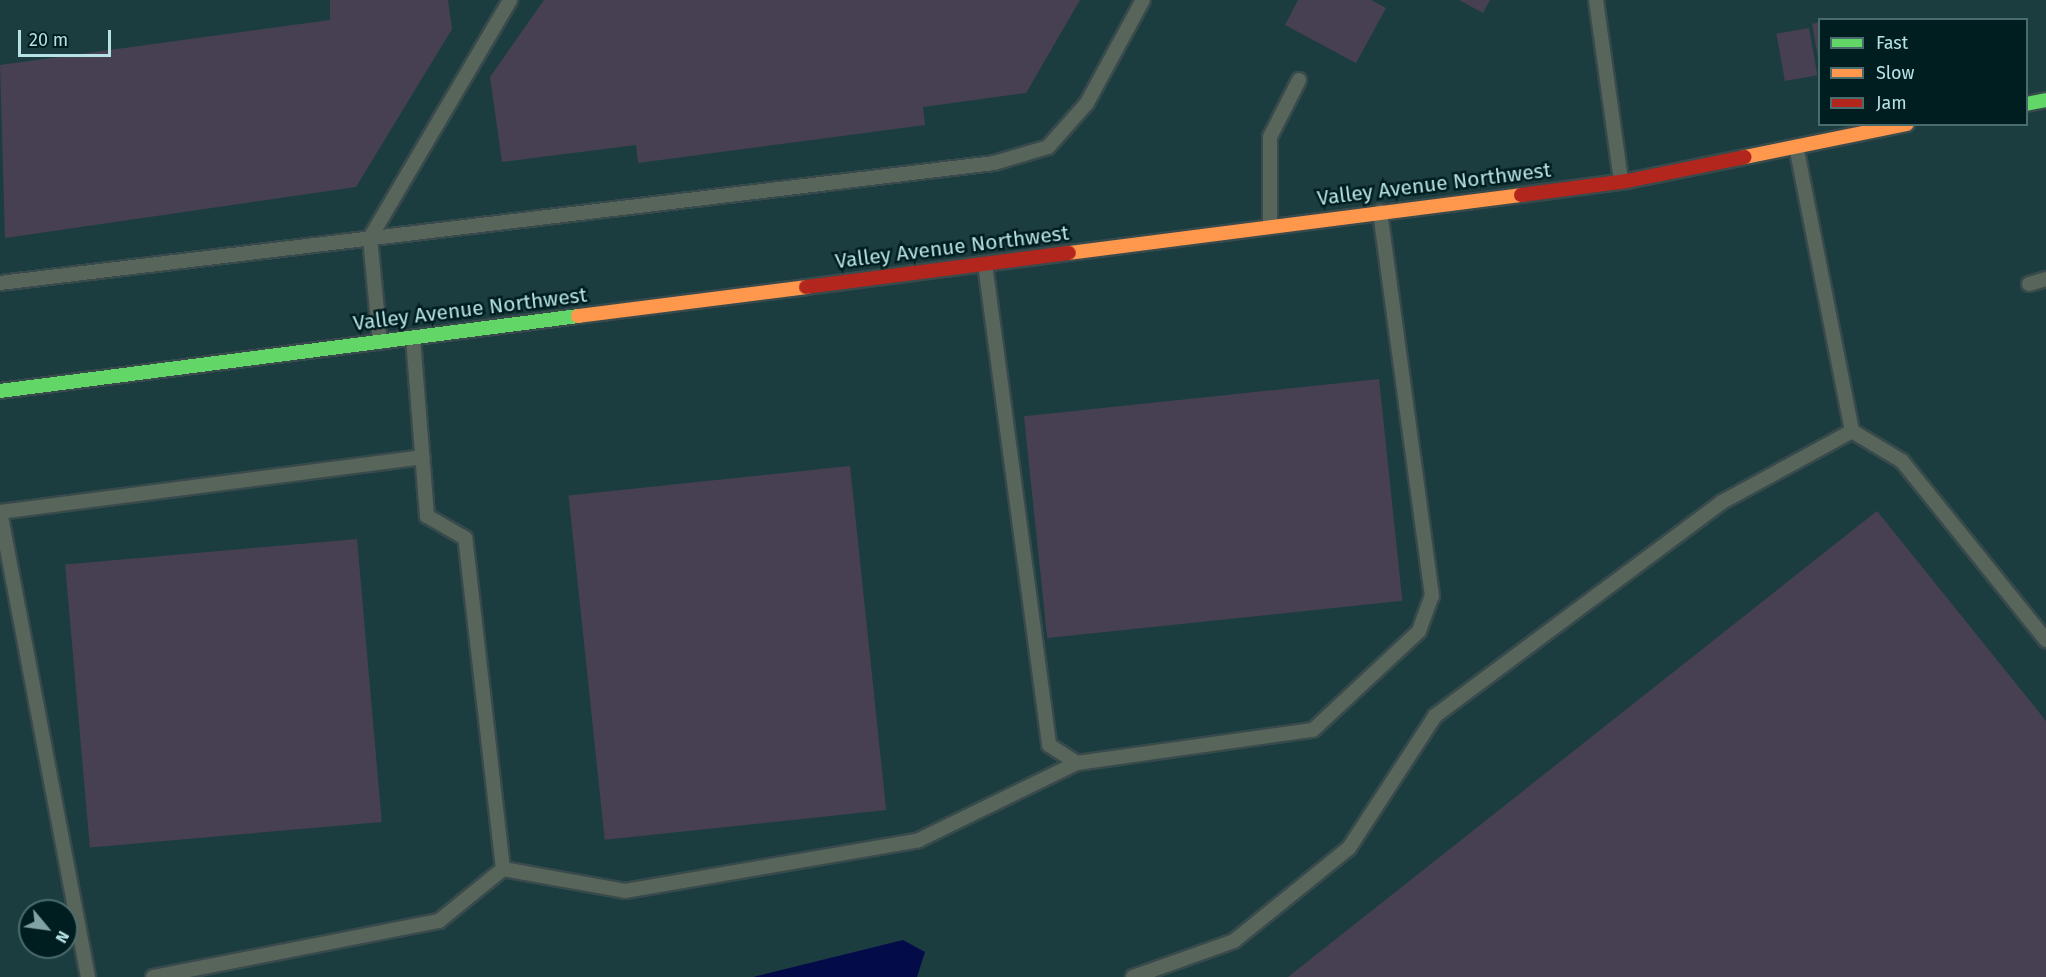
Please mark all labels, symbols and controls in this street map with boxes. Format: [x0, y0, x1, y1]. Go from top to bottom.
scale bar [21, 18, 114, 56]
legend [1818, 18, 2028, 126]
text: 20 m [29, 29, 68, 51]
text: Fast [1876, 32, 1908, 54]
text: Slow [1876, 62, 1914, 84]
text: Jam [1876, 92, 1907, 114]
street label: Valley Avenue Northwest [1316, 157, 1552, 211]
street label: Valley Avenue Northwest [834, 220, 1070, 274]
street label: Valley Avenue Northwest [352, 282, 588, 336]
north arrow [18, 899, 78, 959]
text: N [52, 928, 73, 946]

